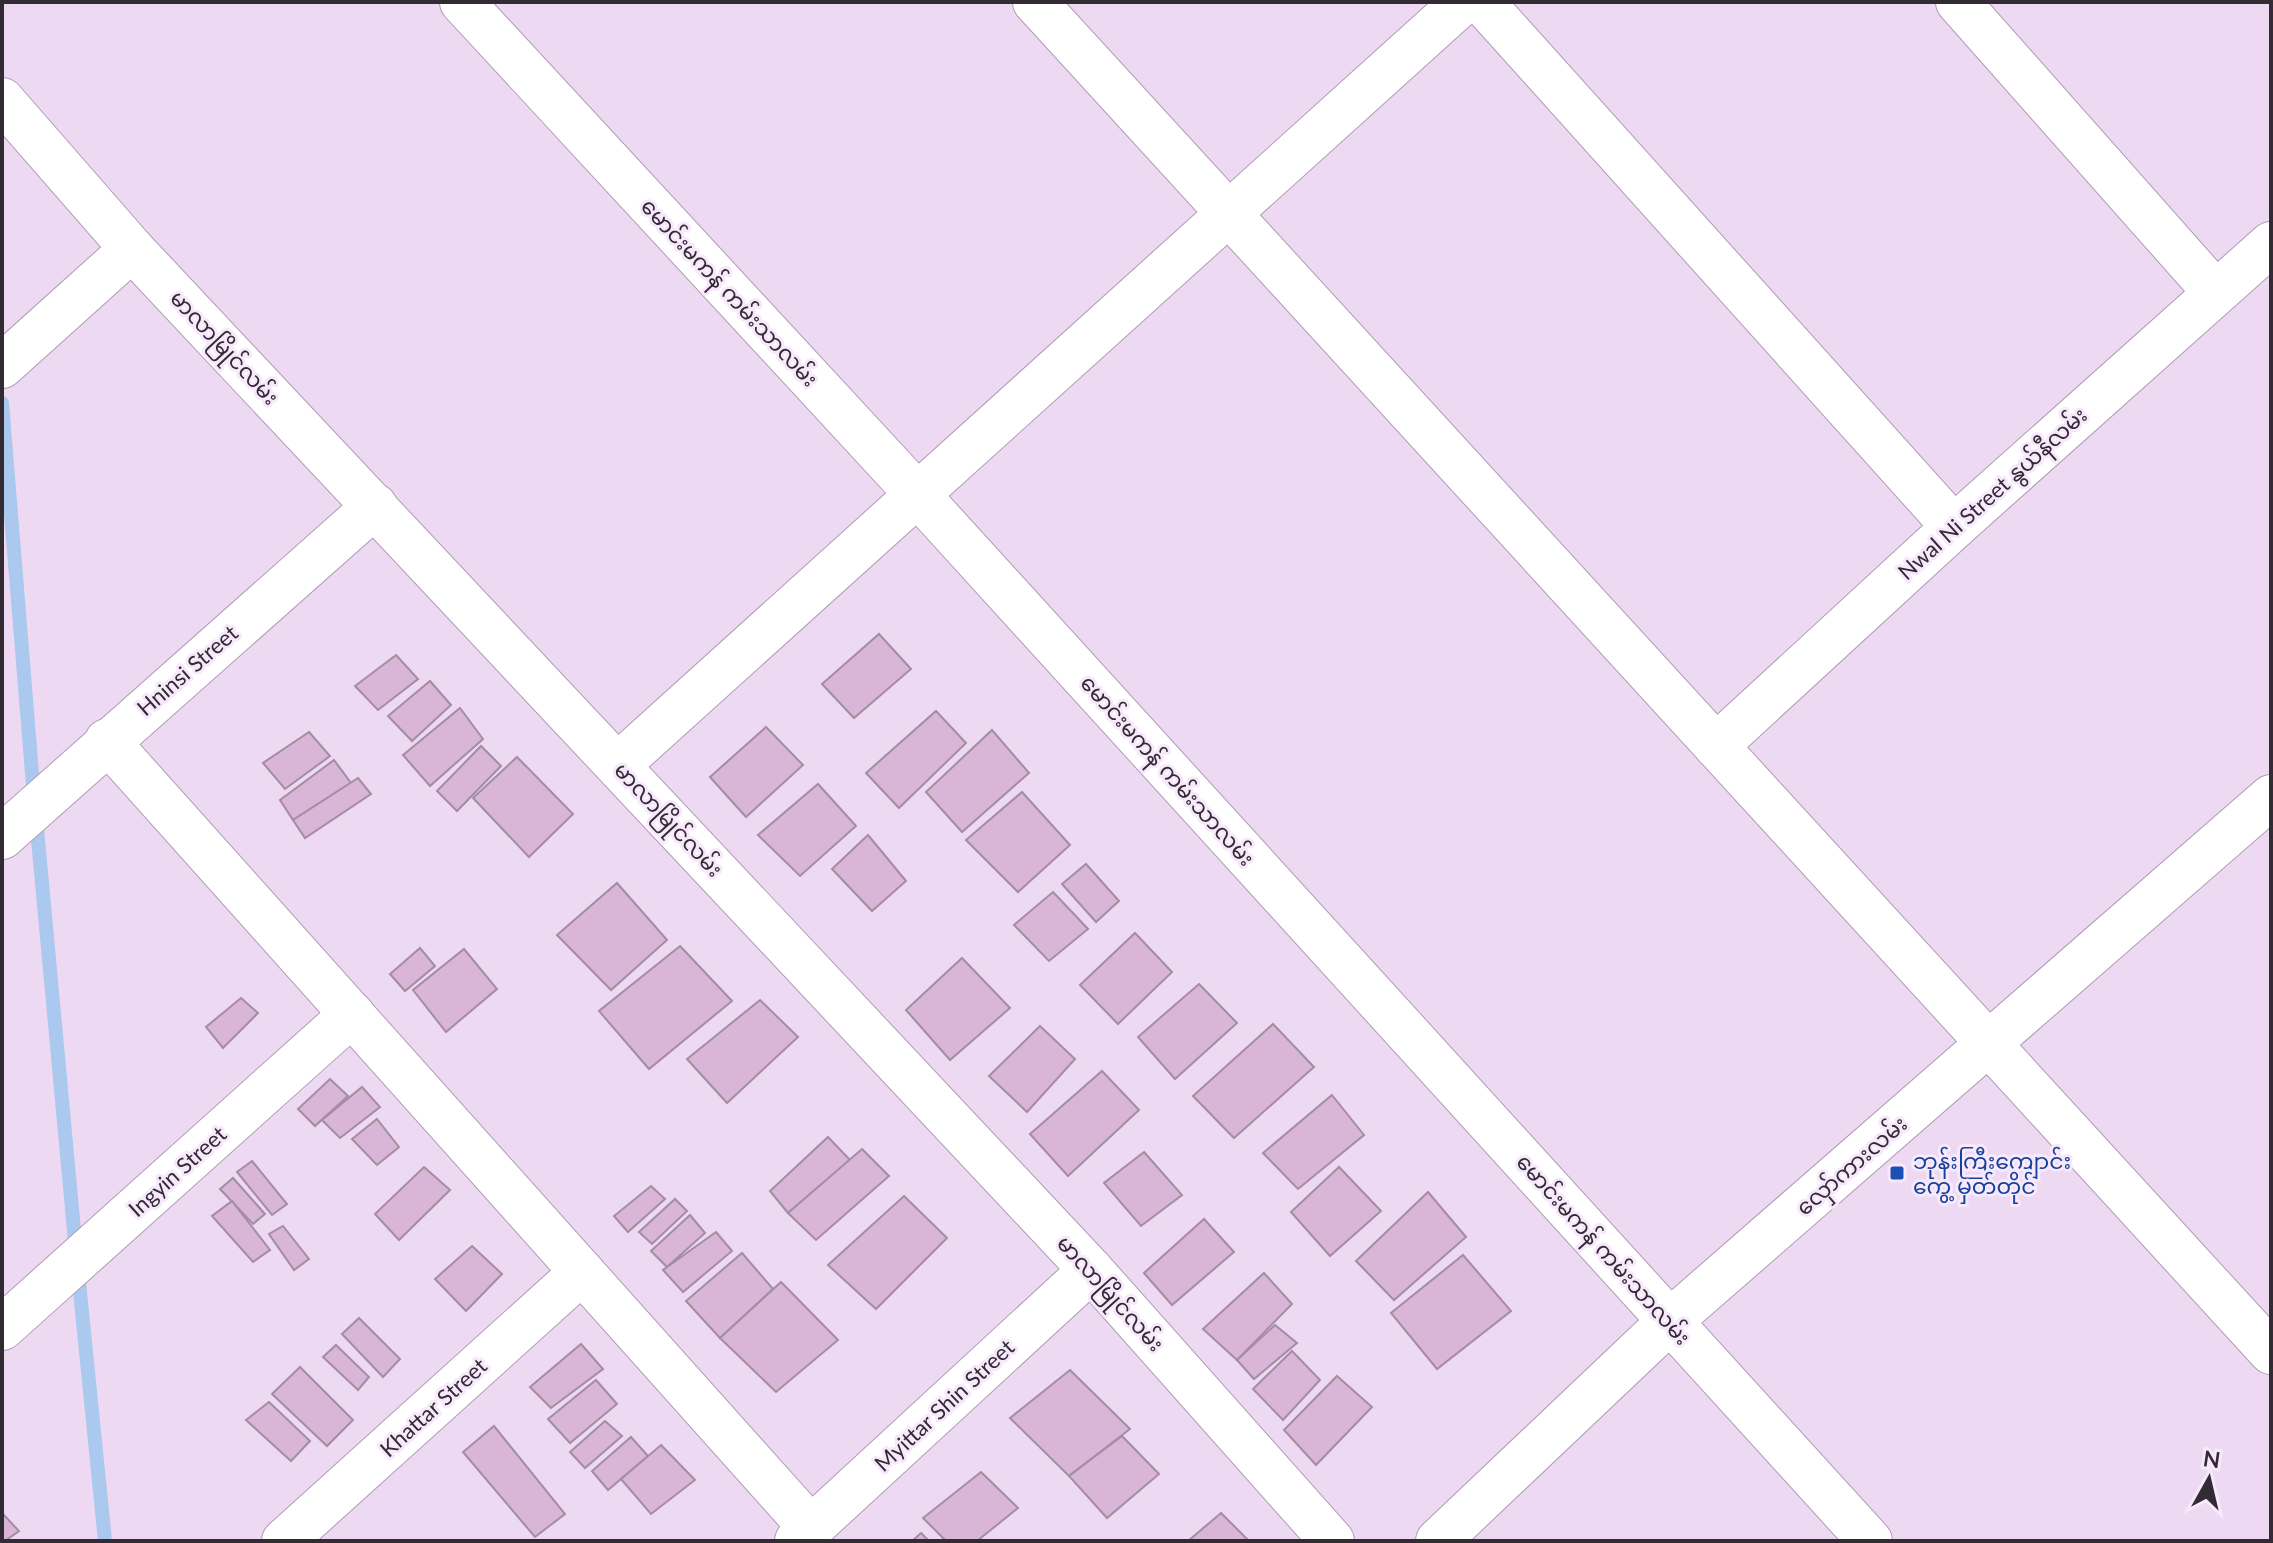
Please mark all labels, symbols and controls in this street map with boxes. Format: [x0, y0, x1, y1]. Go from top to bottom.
street label: မောင်းမကန် ကမ်းသာလမ်း [632, 192, 825, 395]
street label: မာလာမြိုင်လမ်း [161, 283, 286, 413]
street label: Nwal Ni Street နွယ်နီလမ်း [1891, 400, 2095, 589]
street label: Hninsi Street [131, 619, 243, 721]
street label: မောင်းမကန် ကမ်းသာလမ်း [1071, 668, 1262, 874]
street label: မာလာမြိုင်လမ်း [605, 755, 730, 885]
street label: လှော်ကားလမ်း [1789, 1109, 1915, 1224]
street label: Ingyin Street [123, 1120, 232, 1222]
place label: ဘုန်းကြီးကျောင်း ကွေ့ မှတ်တိုင် [1913, 1146, 2071, 1204]
street label: မောင်းမကန် ကမ်းသာလမ်း [1507, 1147, 1698, 1353]
marker: ဘုန်းကြီးကျောင်း ကွေ့ မှတ်တိုင် [1888, 1164, 1906, 1182]
street label: မာလာမြိုင်လမ်း [1048, 1229, 1171, 1360]
street label: Myittar Shin Street [869, 1333, 1019, 1477]
street label: Khattar Street [374, 1352, 492, 1462]
north arrow [2169, 1439, 2249, 1519]
text: N [2202, 1444, 2222, 1473]

